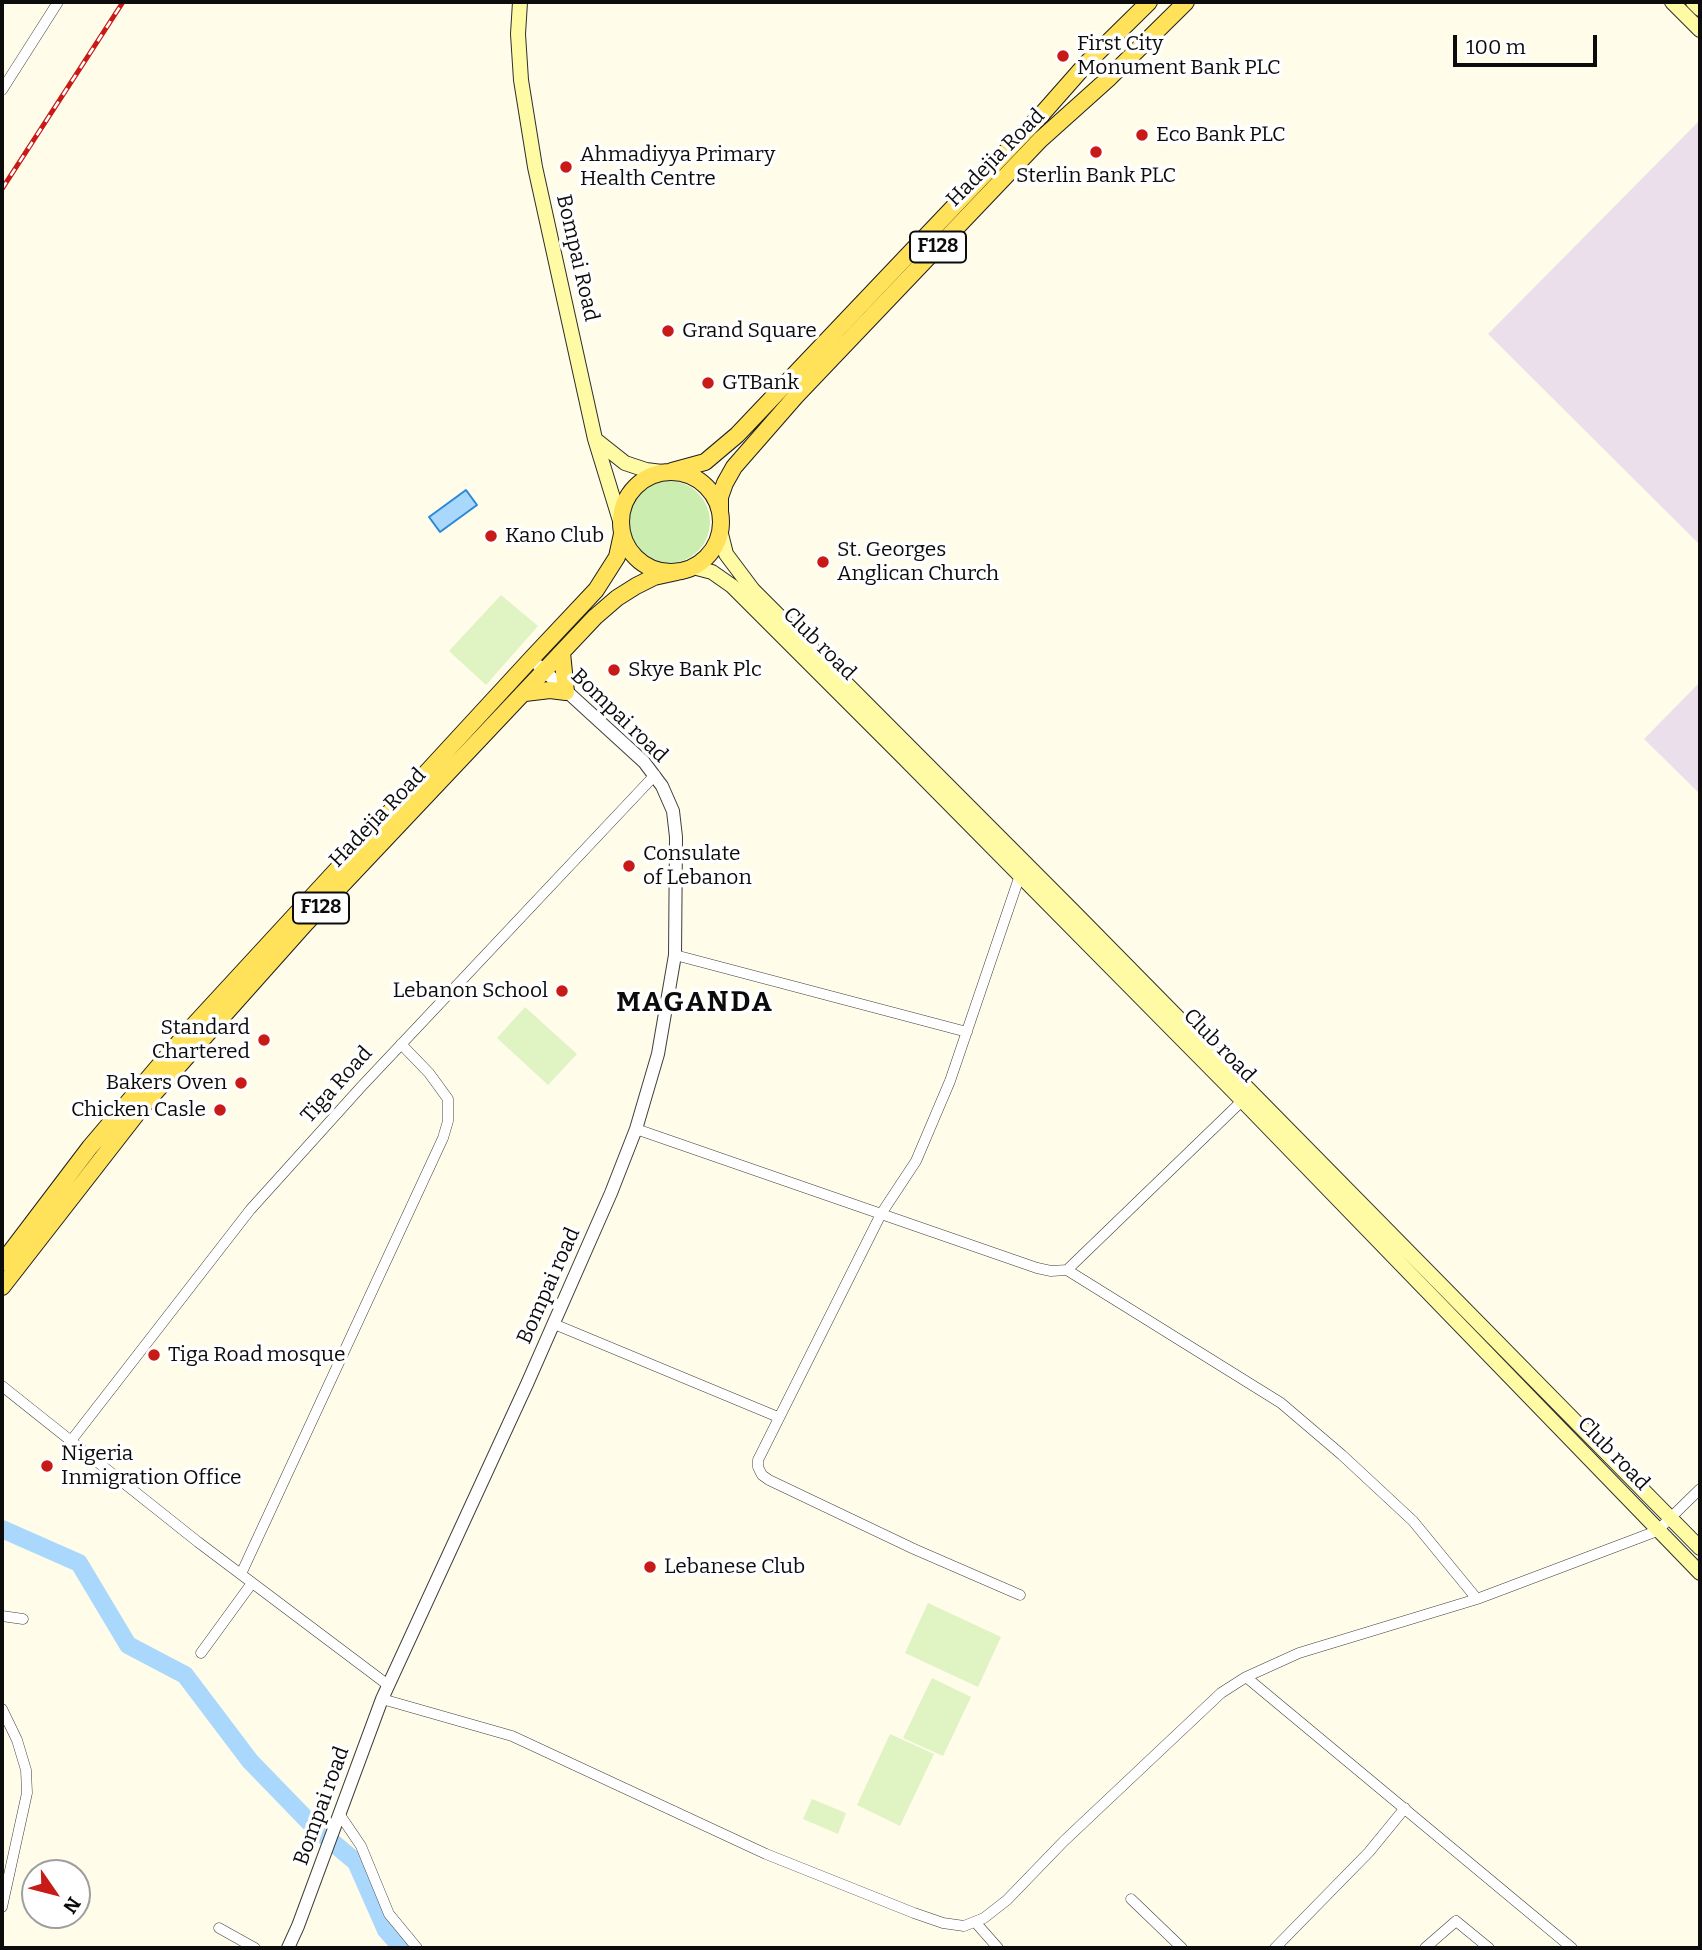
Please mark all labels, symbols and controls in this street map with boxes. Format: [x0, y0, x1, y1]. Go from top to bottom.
scale bar [1457, 21, 1600, 65]
place label: First City Monument Bank PLC [1077, 31, 1281, 81]
text: 100 m [1466, 34, 1526, 60]
marker: First City Monument Bank PLC [1055, 48, 1071, 64]
street label: Hadejia Road [942, 104, 1050, 212]
place label: Eco Bank PLC [1156, 122, 1286, 148]
marker: Eco Bank PLC [1134, 127, 1150, 143]
place label: Ahmadiyya Primary Health Centre [580, 142, 775, 192]
marker: Sterlin Bank PLC [1088, 144, 1104, 160]
marker: Ahmadiyya Primary Health Centre [558, 159, 574, 175]
place label: Sterlin Bank PLC [1016, 163, 1176, 189]
street label: Bompai Road [550, 192, 604, 324]
road number: F128 [910, 232, 966, 262]
place label: Grand Square [682, 318, 817, 344]
marker: Grand Square [660, 323, 676, 339]
place label: GTBank [722, 370, 799, 396]
marker: GTBank [700, 375, 716, 391]
place label: Kano Club [505, 523, 604, 549]
marker: Kano Club [483, 528, 499, 544]
place label: St. Georges Anglican Church [837, 537, 999, 587]
marker: St. Georges Anglican Church [815, 554, 831, 570]
street label: Club road [777, 602, 861, 686]
place label: Skye Bank Plc [628, 657, 762, 683]
marker: Skye Bank Plc [606, 662, 622, 678]
street label: Bompai road [565, 664, 673, 768]
street label: Hadejia Road [324, 763, 432, 873]
place label: Consulate of Lebanon [643, 841, 752, 891]
marker: Consulate of Lebanon [621, 858, 637, 874]
road number: F128 [293, 893, 349, 924]
place label: Lebanon School [393, 978, 548, 1004]
marker: Lebanon School [554, 983, 570, 999]
district label: MAGANDA [617, 986, 773, 1020]
street label: Club road [1178, 1004, 1260, 1088]
place label: Standard Chartered [152, 1015, 250, 1065]
marker: Standard Chartered [256, 1032, 272, 1048]
street label: Tiga Road [296, 1041, 378, 1129]
place label: Bakers Oven [106, 1070, 227, 1096]
marker: Bakers Oven [233, 1075, 249, 1091]
place label: Chicken Casle [71, 1097, 206, 1123]
marker: Chicken Casle [212, 1102, 228, 1118]
street label: Bompai road [512, 1224, 586, 1348]
place label: Tiga Road mosque [168, 1342, 346, 1368]
marker: Tiga Road mosque [146, 1347, 162, 1363]
street label: Club road [1572, 1412, 1654, 1496]
place label: Nigeria Inmigration Office [61, 1441, 242, 1491]
marker: Nigeria Inmigration Office [39, 1458, 55, 1474]
place label: Lebanese Club [664, 1554, 805, 1580]
marker: Lebanese Club [642, 1559, 658, 1575]
street label: Bompai road [289, 1743, 355, 1869]
north arrow [21, 1859, 91, 1929]
text: N [58, 1893, 86, 1918]

